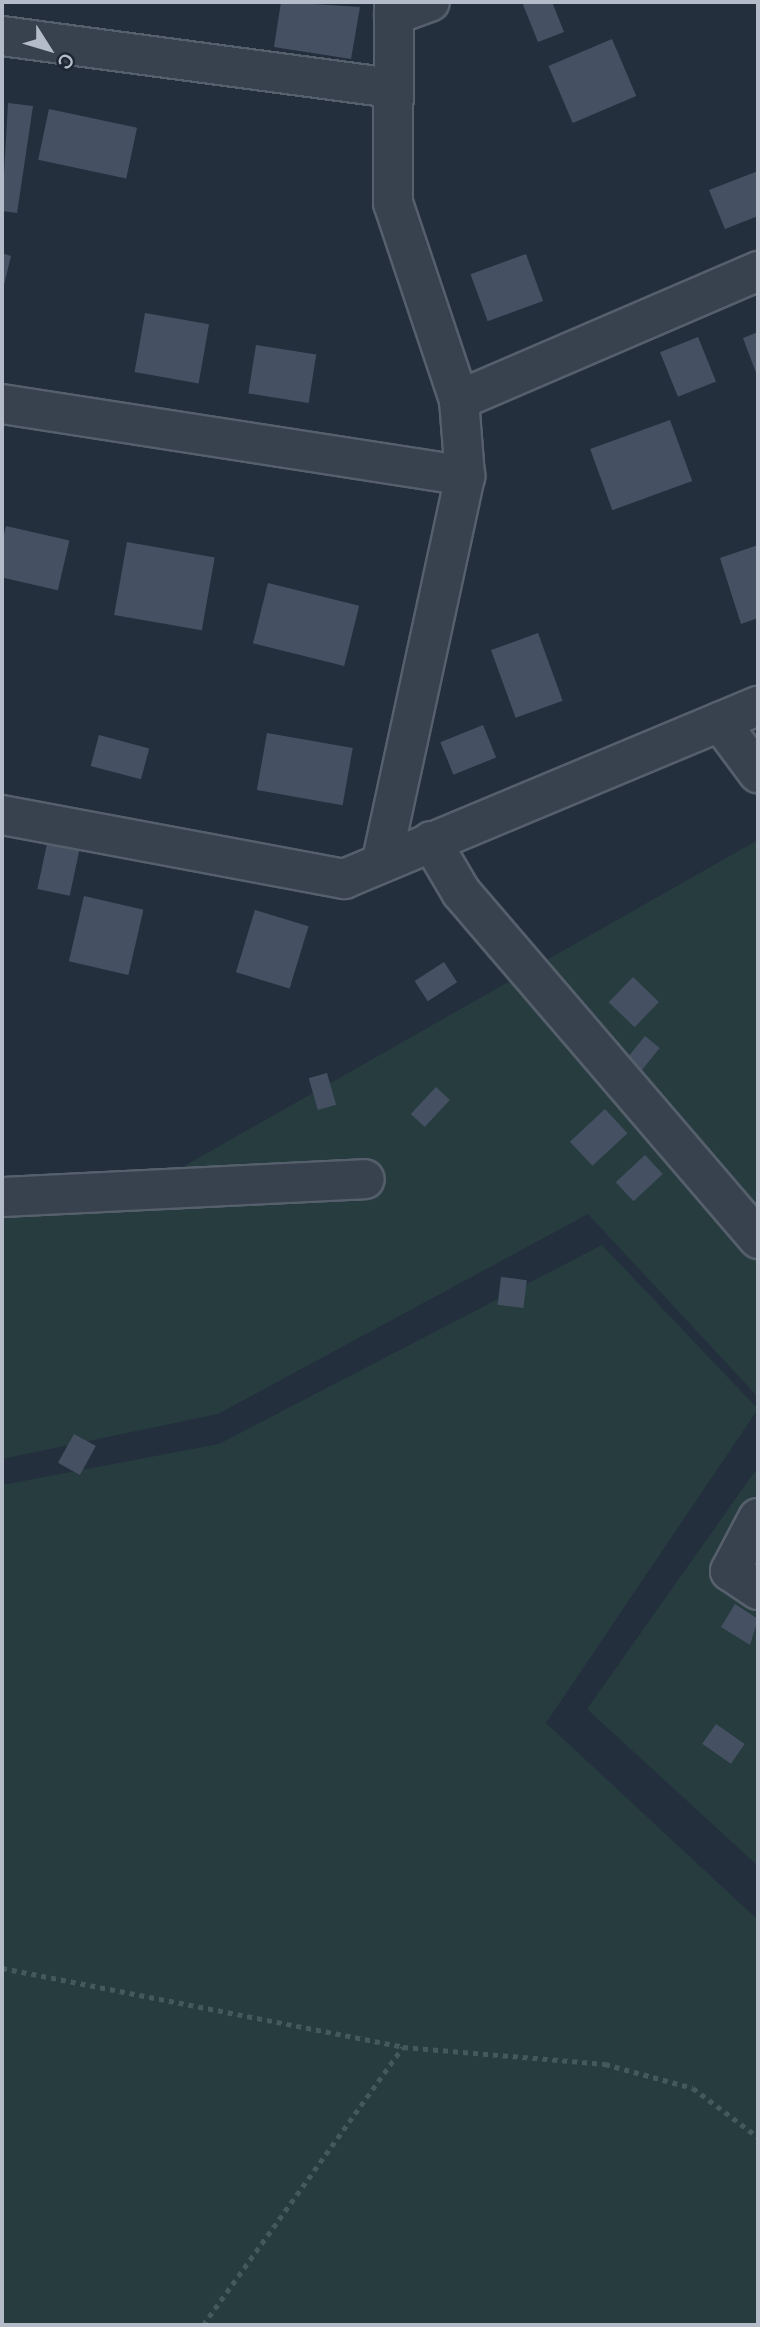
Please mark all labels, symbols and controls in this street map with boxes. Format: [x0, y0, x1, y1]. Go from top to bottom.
north arrow [14, 14, 84, 84]
text: С [51, 48, 80, 75]

